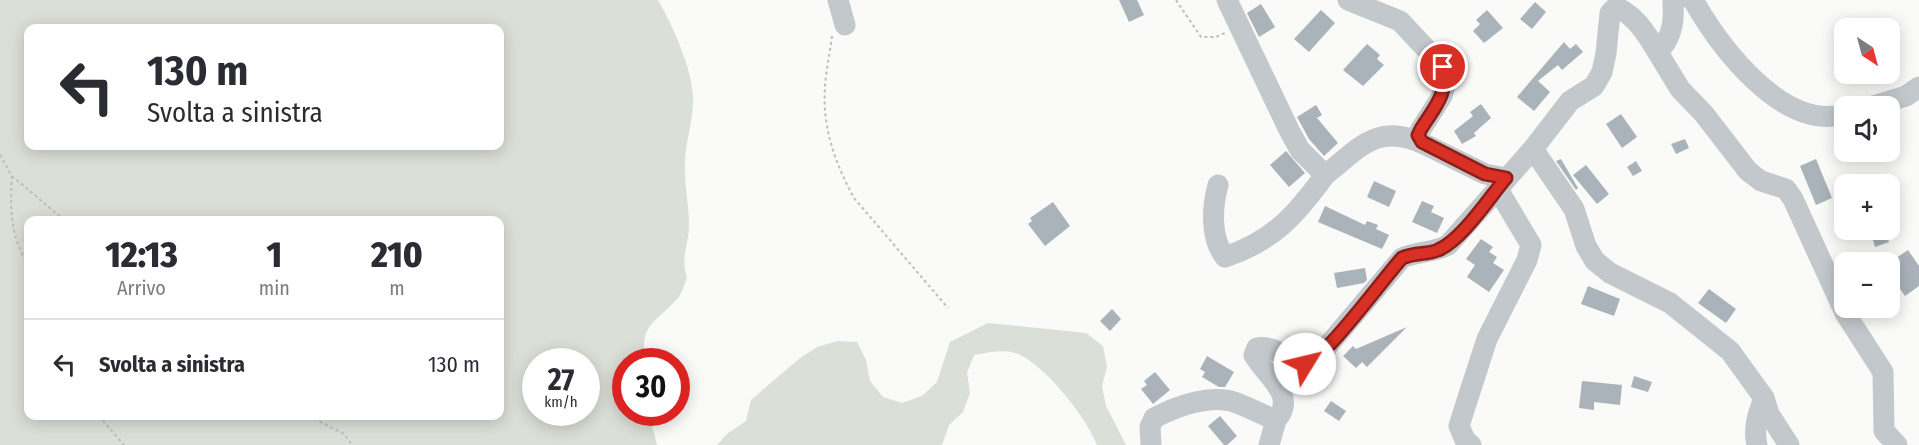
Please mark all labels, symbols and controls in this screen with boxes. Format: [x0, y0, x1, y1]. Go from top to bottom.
north arrow [1834, 18, 1900, 84]
map controls [1834, 18, 1900, 318]
pin [1417, 41, 1468, 92]
text: 130 m [147, 46, 248, 96]
icon: left [48, 48, 126, 126]
icon: arrive [1426, 50, 1459, 83]
button: sound [1834, 96, 1900, 162]
text: Svolta a sinistra [147, 97, 323, 129]
button: + [1834, 174, 1900, 240]
text: 12:13 [105, 233, 178, 277]
text: 1 [267, 233, 282, 277]
text: 210 [371, 233, 423, 277]
button: − [1834, 252, 1900, 318]
text: Arrivo [117, 276, 166, 300]
text: min [259, 276, 290, 300]
text: m [389, 276, 405, 300]
position arrow [1273, 332, 1337, 396]
icon: left [48, 348, 81, 381]
speed limit sign: 30 [612, 348, 690, 426]
text: Svolta a sinistra [99, 351, 245, 378]
text: 130 m [428, 351, 480, 378]
text: 27 [548, 362, 574, 398]
text: km/h [544, 393, 578, 411]

